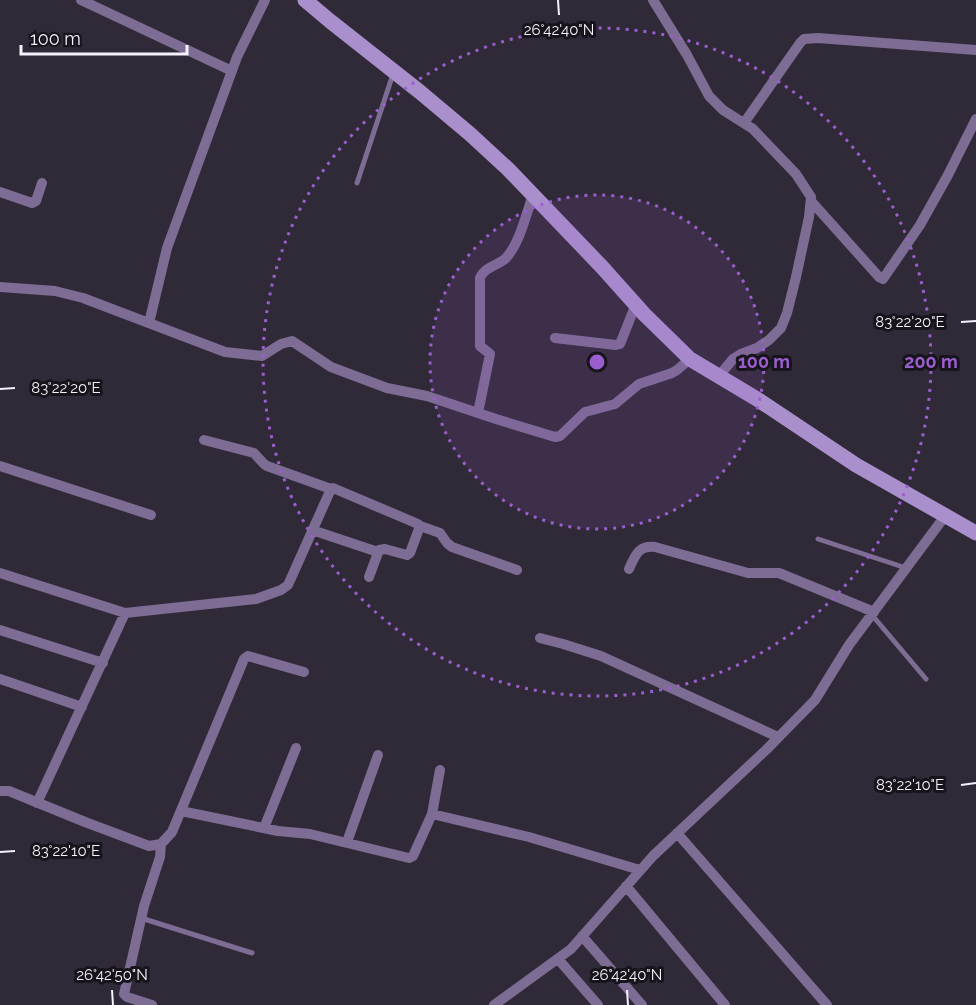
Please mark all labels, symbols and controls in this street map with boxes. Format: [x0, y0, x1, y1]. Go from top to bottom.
scale bar [21, 18, 188, 56]
text: 26°42'40"N [524, 21, 594, 39]
text: 100 m [30, 28, 81, 49]
text: 83°22'20"E [875, 313, 945, 331]
text: 100 m [738, 351, 790, 372]
text: 200 m [904, 351, 958, 372]
centre of rings [587, 352, 607, 372]
text: 83°22'20"E [31, 379, 101, 397]
text: 83°22'10"E [876, 776, 944, 794]
text: 83°22'10"E [32, 842, 100, 860]
text: 26°42'50"N [76, 966, 148, 984]
text: 26°42'40"N [592, 966, 662, 984]

